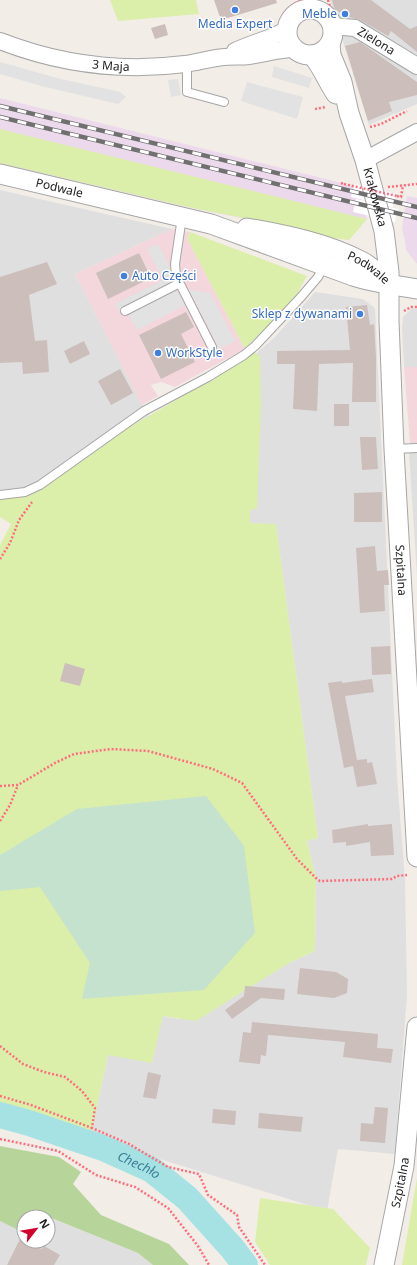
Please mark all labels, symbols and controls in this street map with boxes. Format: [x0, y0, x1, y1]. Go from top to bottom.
marker: Media Expert [230, 5, 240, 15]
place label: Meble [302, 5, 337, 22]
marker: Meble [340, 9, 350, 19]
place label: Media Expert [198, 15, 273, 32]
street label: Zielona [354, 23, 399, 59]
street label: 3 Maja [91, 55, 130, 75]
street label: Krakowska [359, 165, 391, 228]
street label: Podwale [34, 174, 85, 201]
street label: Podwale [345, 247, 394, 288]
place label: Auto Części [132, 267, 196, 284]
marker: Auto Części [119, 271, 129, 281]
place label: Sklep z dywanami [252, 305, 352, 322]
marker: Sklep z dywanami [355, 309, 365, 319]
place label: WorkStyle [166, 344, 223, 361]
marker: WorkStyle [153, 348, 163, 358]
street label: Szpitalna [391, 544, 411, 596]
water label: Chechło [115, 1147, 165, 1183]
street label: Szpitalna [387, 1157, 413, 1209]
north arrow [16, 1209, 56, 1249]
text: N [36, 1216, 54, 1231]

